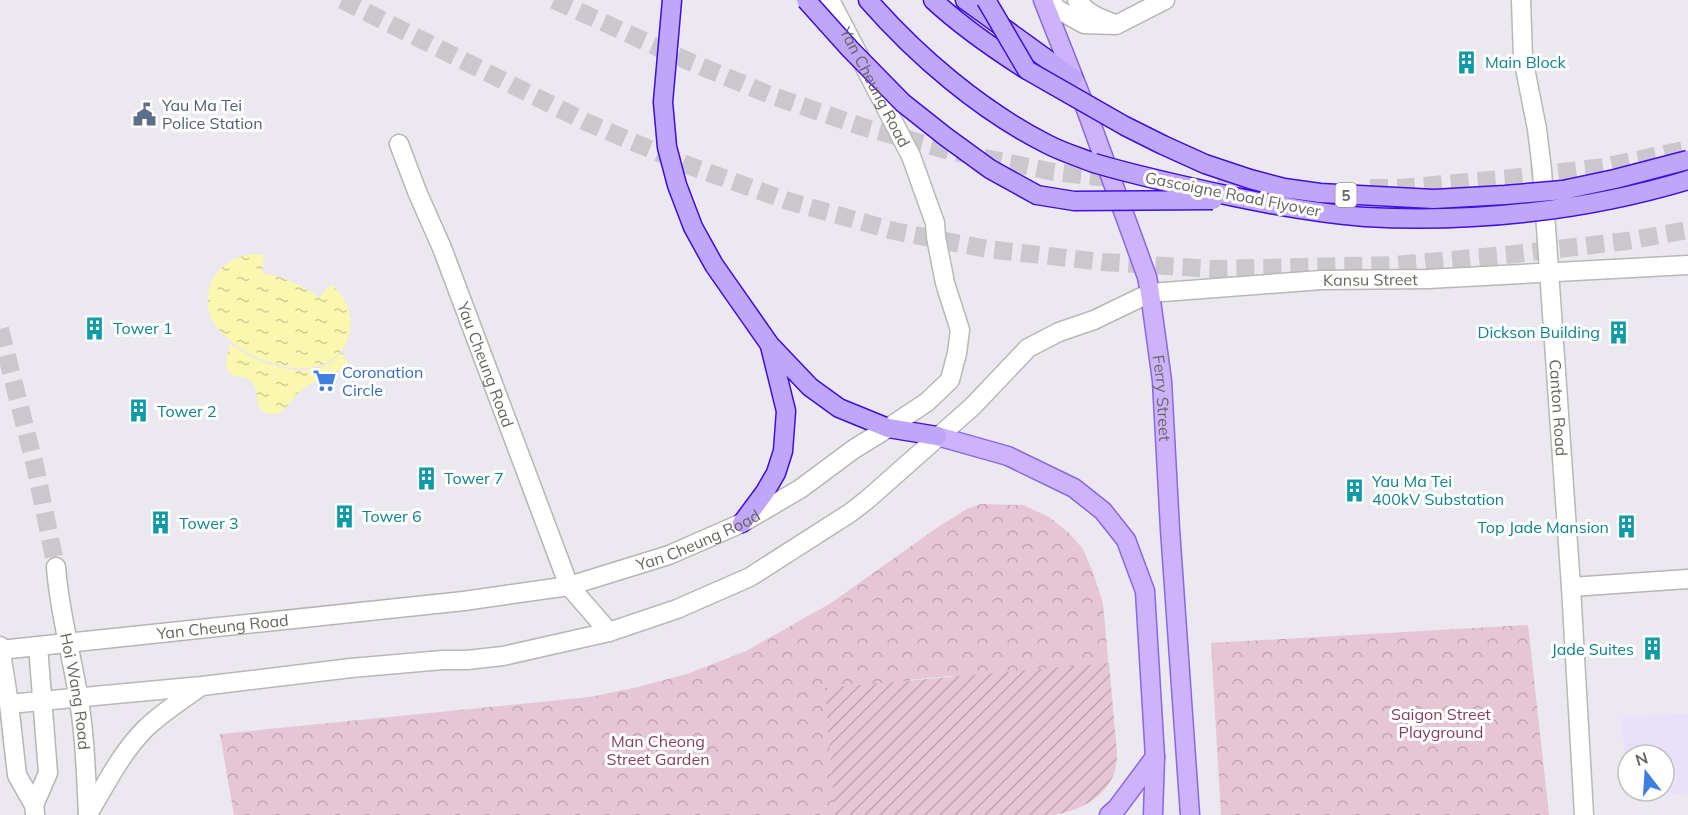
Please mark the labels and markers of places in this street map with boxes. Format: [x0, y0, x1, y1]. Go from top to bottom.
building icon: Main Block [1454, 49, 1480, 75]
place label: Main Block [1485, 52, 1566, 72]
place label: Yau Ma Tei Police Station [161, 95, 263, 133]
public building icon: Yau Ma Tei Police Station [131, 101, 157, 127]
building icon: Tower 1 [82, 315, 108, 341]
place label: Tower 1 [113, 318, 173, 338]
building icon: Dickson Building [1605, 319, 1631, 345]
place label: Dickson Building [1477, 322, 1600, 342]
place label: Coronation Circle [342, 362, 423, 400]
supermarket icon: Coronation Circle [311, 368, 337, 394]
building icon: Tower 2 [126, 398, 152, 424]
place label: Tower 2 [157, 401, 217, 421]
building icon: Tower 7 [413, 465, 439, 491]
place label: Tower 7 [444, 468, 504, 488]
place label: Yau Ma Tei 400kV Substation [1371, 471, 1504, 509]
building icon: Yau Ma Tei 400kV Substation [1341, 477, 1367, 503]
building icon: Tower 6 [331, 503, 357, 529]
place label: Tower 6 [362, 506, 422, 526]
building icon: Tower 3 [148, 510, 174, 536]
place label: Tower 3 [179, 513, 239, 533]
building icon: Top Jade Mansion [1614, 514, 1640, 540]
place label: Top Jade Mansion [1477, 517, 1609, 537]
building icon: Jade Suites [1639, 636, 1665, 662]
place label: Jade Suites [1551, 639, 1634, 659]

